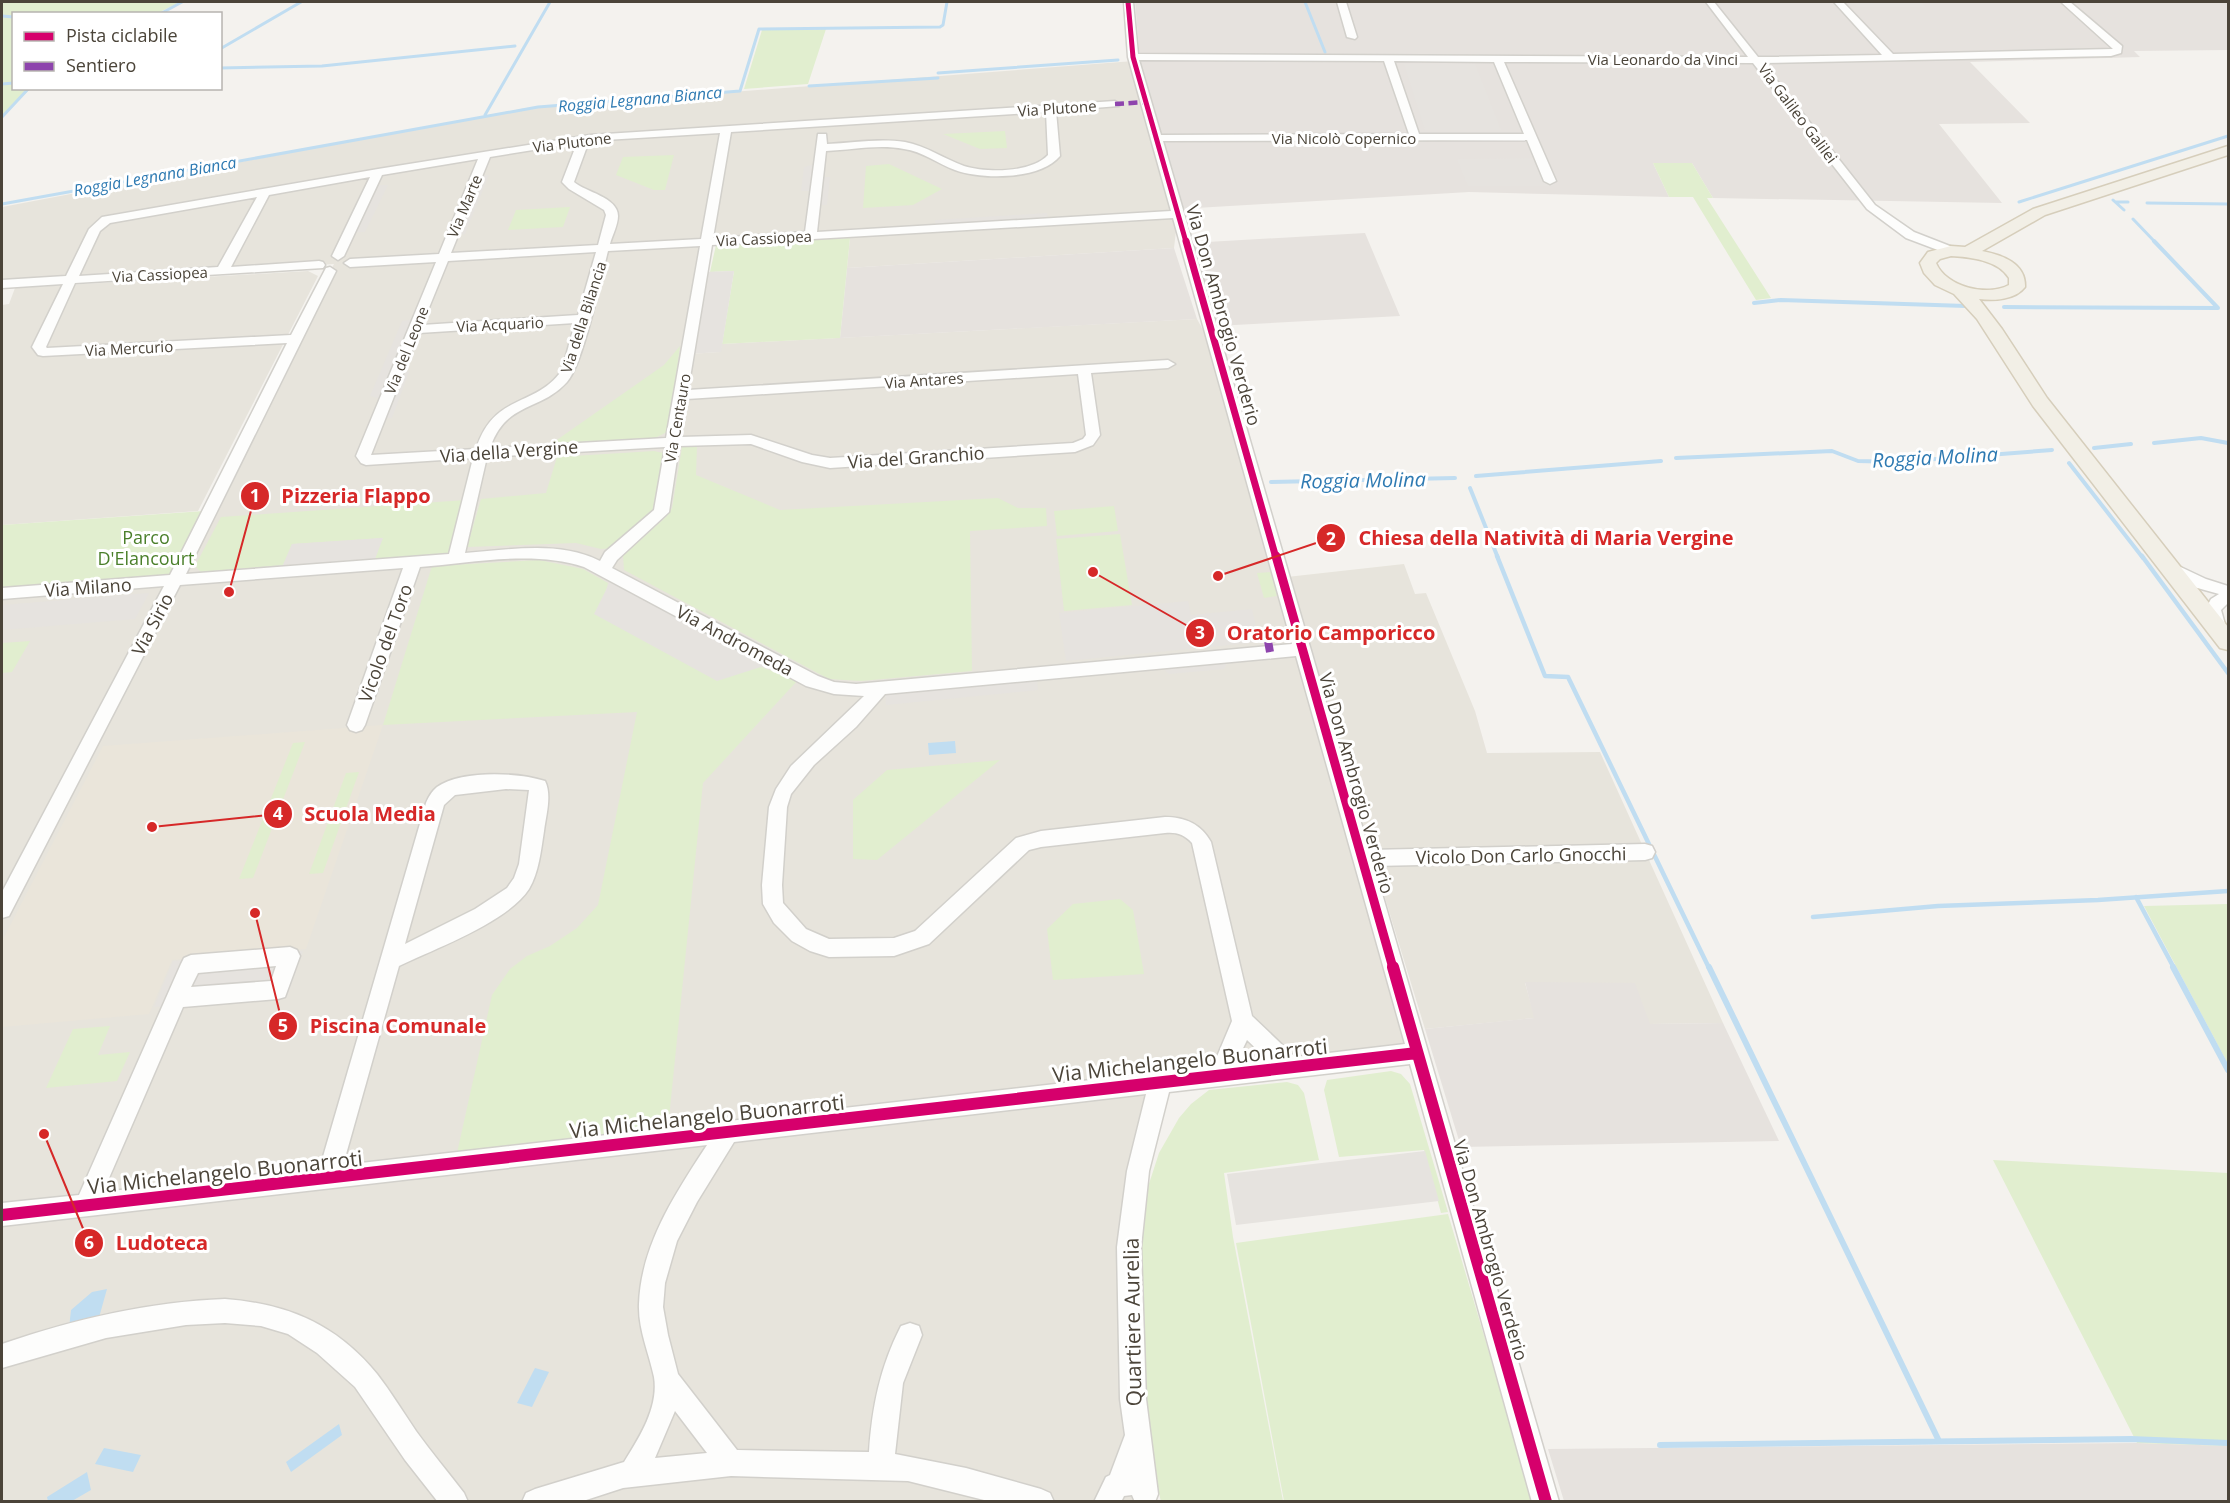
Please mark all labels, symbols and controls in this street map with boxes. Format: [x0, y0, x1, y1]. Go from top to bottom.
legend [12, 12, 222, 90]
text: Pista ciclabile [66, 23, 178, 47]
street label: Via Leonardo da Vinci [1588, 49, 1738, 69]
text: Sentiero [66, 53, 136, 77]
street label: Via Galileo Galilei [1754, 59, 1842, 167]
water label: Roggia Legnana Bianca [557, 81, 723, 117]
street label: Via Plutone [1017, 95, 1097, 121]
street label: Via Plutone [532, 127, 612, 157]
street label: Via Nicolò Copernico [1272, 128, 1416, 148]
water label: Roggia Legnana Bianca [72, 151, 238, 201]
street label: Via Marte [442, 171, 486, 241]
street label: Via Don Ambrogio Verderio [1181, 202, 1267, 428]
street label: Via Cassiopea [716, 226, 812, 250]
street label: Via della Bilancia [555, 259, 611, 375]
street label: Via Cassiopea [112, 262, 208, 286]
street label: Via del Leone [379, 303, 433, 397]
street label: Via Acquario [456, 312, 544, 336]
street label: Via Mercurio [84, 336, 174, 360]
street label: Via Antares [884, 367, 964, 393]
street label: Via Centauro [659, 372, 695, 464]
street label: Via della Vergine [439, 434, 579, 468]
street label: Via del Granchio [847, 440, 985, 474]
water label: Roggia Molina [1871, 440, 1999, 474]
water label: Roggia Molina [1300, 465, 1426, 495]
callout: Pizzeria Flappo [240, 477, 443, 515]
text: Pizzeria Flappo [281, 482, 431, 509]
text: 1 [250, 483, 260, 507]
callout: Chiesa della Natività di Maria Vergine [1316, 519, 1745, 557]
text: Chiesa della Natività di Maria Vergine [1358, 524, 1734, 551]
park label: Parco D'Elancourt [98, 525, 194, 570]
text: 2 [1326, 526, 1336, 550]
street label: Via Milano [44, 572, 132, 602]
street label: Vicolo del Toro [353, 581, 417, 705]
street label: Via Sirio [126, 589, 178, 659]
street label: Via Andromeda [672, 599, 798, 681]
callout: Oratorio Camporicco [1185, 614, 1447, 652]
text: Oratorio Camporicco [1227, 619, 1435, 646]
text: 3 [1195, 620, 1205, 644]
street label: Via Don Ambrogio Verderio [1314, 670, 1400, 896]
callout: Scuola Media [263, 795, 448, 833]
text: Scuola Media [304, 800, 436, 827]
text: 4 [273, 801, 283, 825]
street label: Vicolo Don Carlo Gnocchi [1415, 841, 1627, 869]
callout: Piscina Comunale [268, 1007, 498, 1045]
text: Piscina Comunale [310, 1012, 486, 1039]
text: 5 [278, 1013, 288, 1037]
street label: Via Michelangelo Buonarroti [1051, 1032, 1329, 1088]
street label: Via Michelangelo Buonarroti [568, 1088, 846, 1144]
street label: Via Don Ambrogio Verderio [1448, 1137, 1534, 1363]
street label: Via Michelangelo Buonarroti [86, 1144, 364, 1200]
callout: Ludoteca [74, 1224, 220, 1262]
text: Ludoteca [116, 1229, 208, 1256]
text: 6 [84, 1230, 94, 1254]
street label: Quartiere Aurelia [1117, 1237, 1147, 1407]

